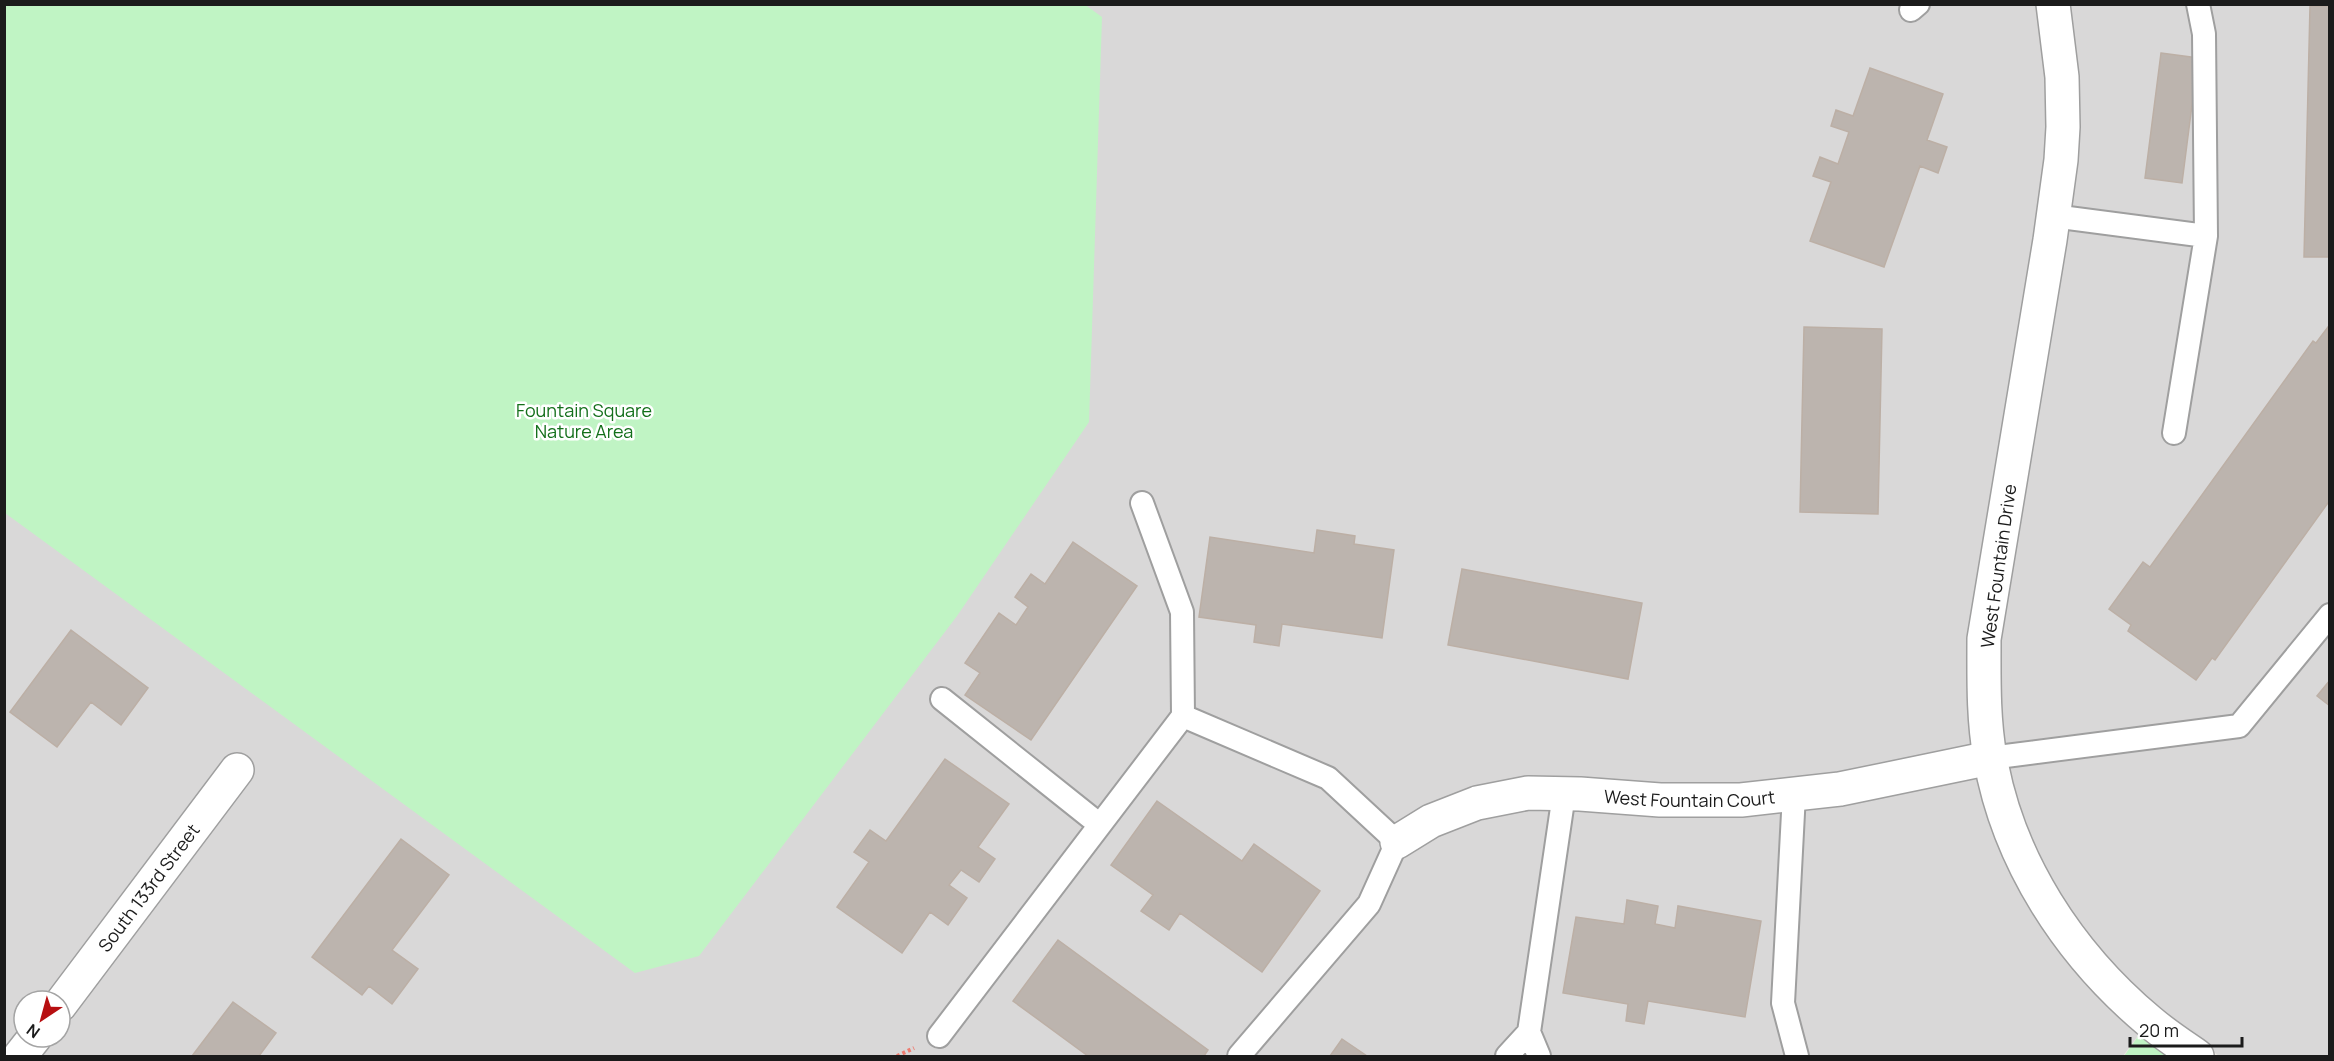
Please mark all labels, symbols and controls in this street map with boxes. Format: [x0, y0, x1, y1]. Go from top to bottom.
park label: Fountain Square Nature Area [516, 398, 652, 443]
street label: West Fountain Drive [1975, 483, 2021, 649]
street label: West Fountain Court [1603, 784, 1776, 812]
street label: South 133rd Street [92, 819, 204, 956]
north arrow [12, 989, 72, 1049]
scale bar [2130, 1010, 2242, 1048]
text: 20 m [2139, 1018, 2179, 1042]
text: N [22, 1019, 44, 1043]

